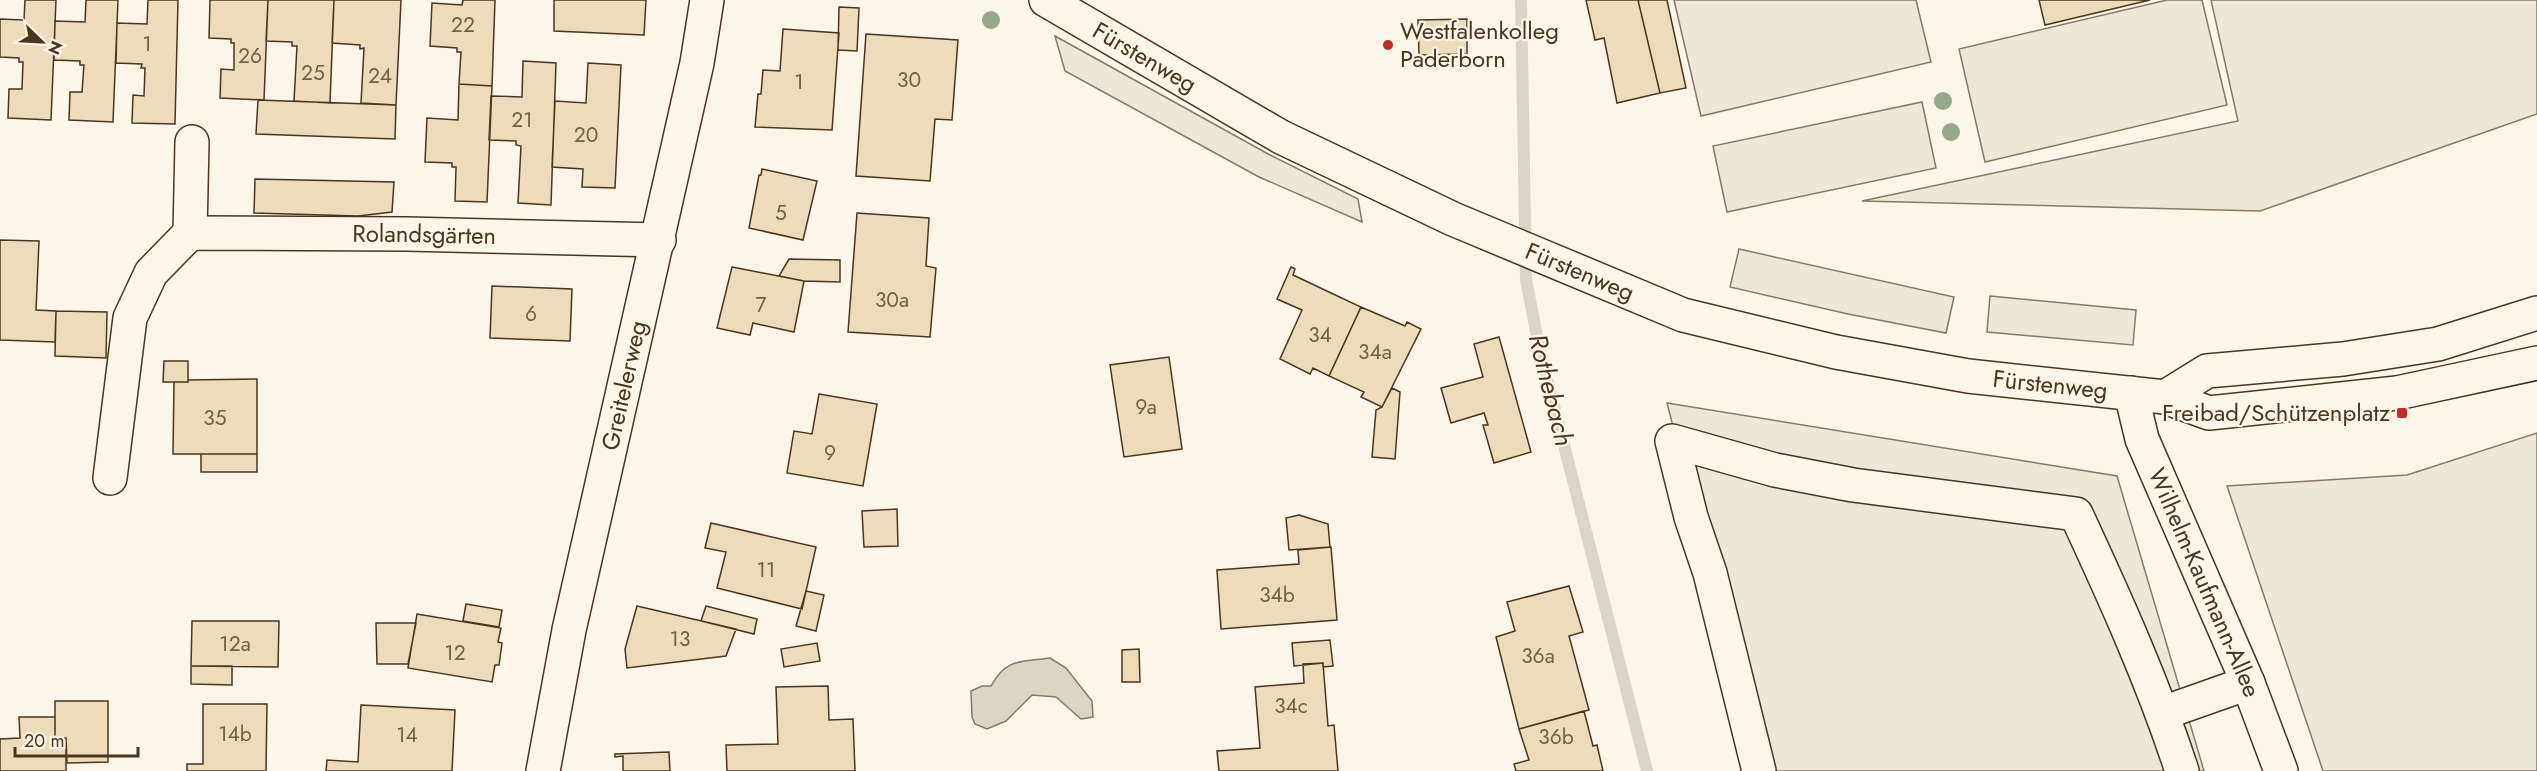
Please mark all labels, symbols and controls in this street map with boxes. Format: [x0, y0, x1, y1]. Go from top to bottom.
house number: 22 [451, 10, 475, 40]
north arrow [12, 12, 72, 72]
street label: Fürstenweg [1086, 13, 1203, 101]
place label: Westfalenkolleg Paderborn [1400, 13, 1559, 76]
house number: 1 [142, 29, 152, 59]
text: N [42, 37, 68, 58]
marker: Westfalenkolleg Paderborn [1381, 38, 1395, 52]
house number: 26 [238, 41, 262, 71]
house number: 25 [301, 58, 325, 88]
house number: 24 [368, 61, 392, 91]
house number: 30 [897, 65, 921, 95]
house number: 1 [794, 67, 804, 97]
house number: 21 [511, 105, 533, 135]
house number: 20 [574, 120, 598, 150]
house number: 5 [775, 198, 787, 228]
street label: Rolandsgärten [352, 216, 497, 253]
street label: Fürstenweg [1520, 233, 1640, 310]
house number: 30a [875, 285, 909, 315]
house number: 7 [755, 290, 767, 320]
house number: 6 [525, 299, 537, 329]
street label: Greitelerweg [592, 317, 655, 454]
house number: 34 [1308, 320, 1332, 350]
water label: Rothebach [1519, 330, 1583, 450]
house number: 34a [1358, 337, 1392, 367]
street label: Fürstenweg [1991, 361, 2109, 408]
house number: 9a [1135, 392, 1157, 422]
place label: Freibad/Schützenplatz [2162, 395, 2390, 430]
house number: 35 [203, 403, 227, 433]
marker: Freibad/Schützenplatz [2395, 406, 2409, 420]
house number: 9 [824, 438, 836, 468]
street label: Wilhelm-Kaufmann-Allee [2140, 462, 2270, 702]
house number: 11 [757, 555, 775, 585]
house number: 34b [1259, 580, 1295, 610]
house number: 13 [670, 624, 690, 654]
house number: 12a [219, 629, 251, 659]
house number: 12 [444, 638, 466, 668]
house number: 36a [1521, 641, 1555, 671]
house number: 34c [1274, 691, 1308, 721]
house number: 14b [218, 719, 252, 749]
scale bar [15, 720, 138, 758]
house number: 14 [396, 720, 418, 750]
house number: 36b [1538, 722, 1574, 752]
text: 20 m [24, 728, 64, 754]

